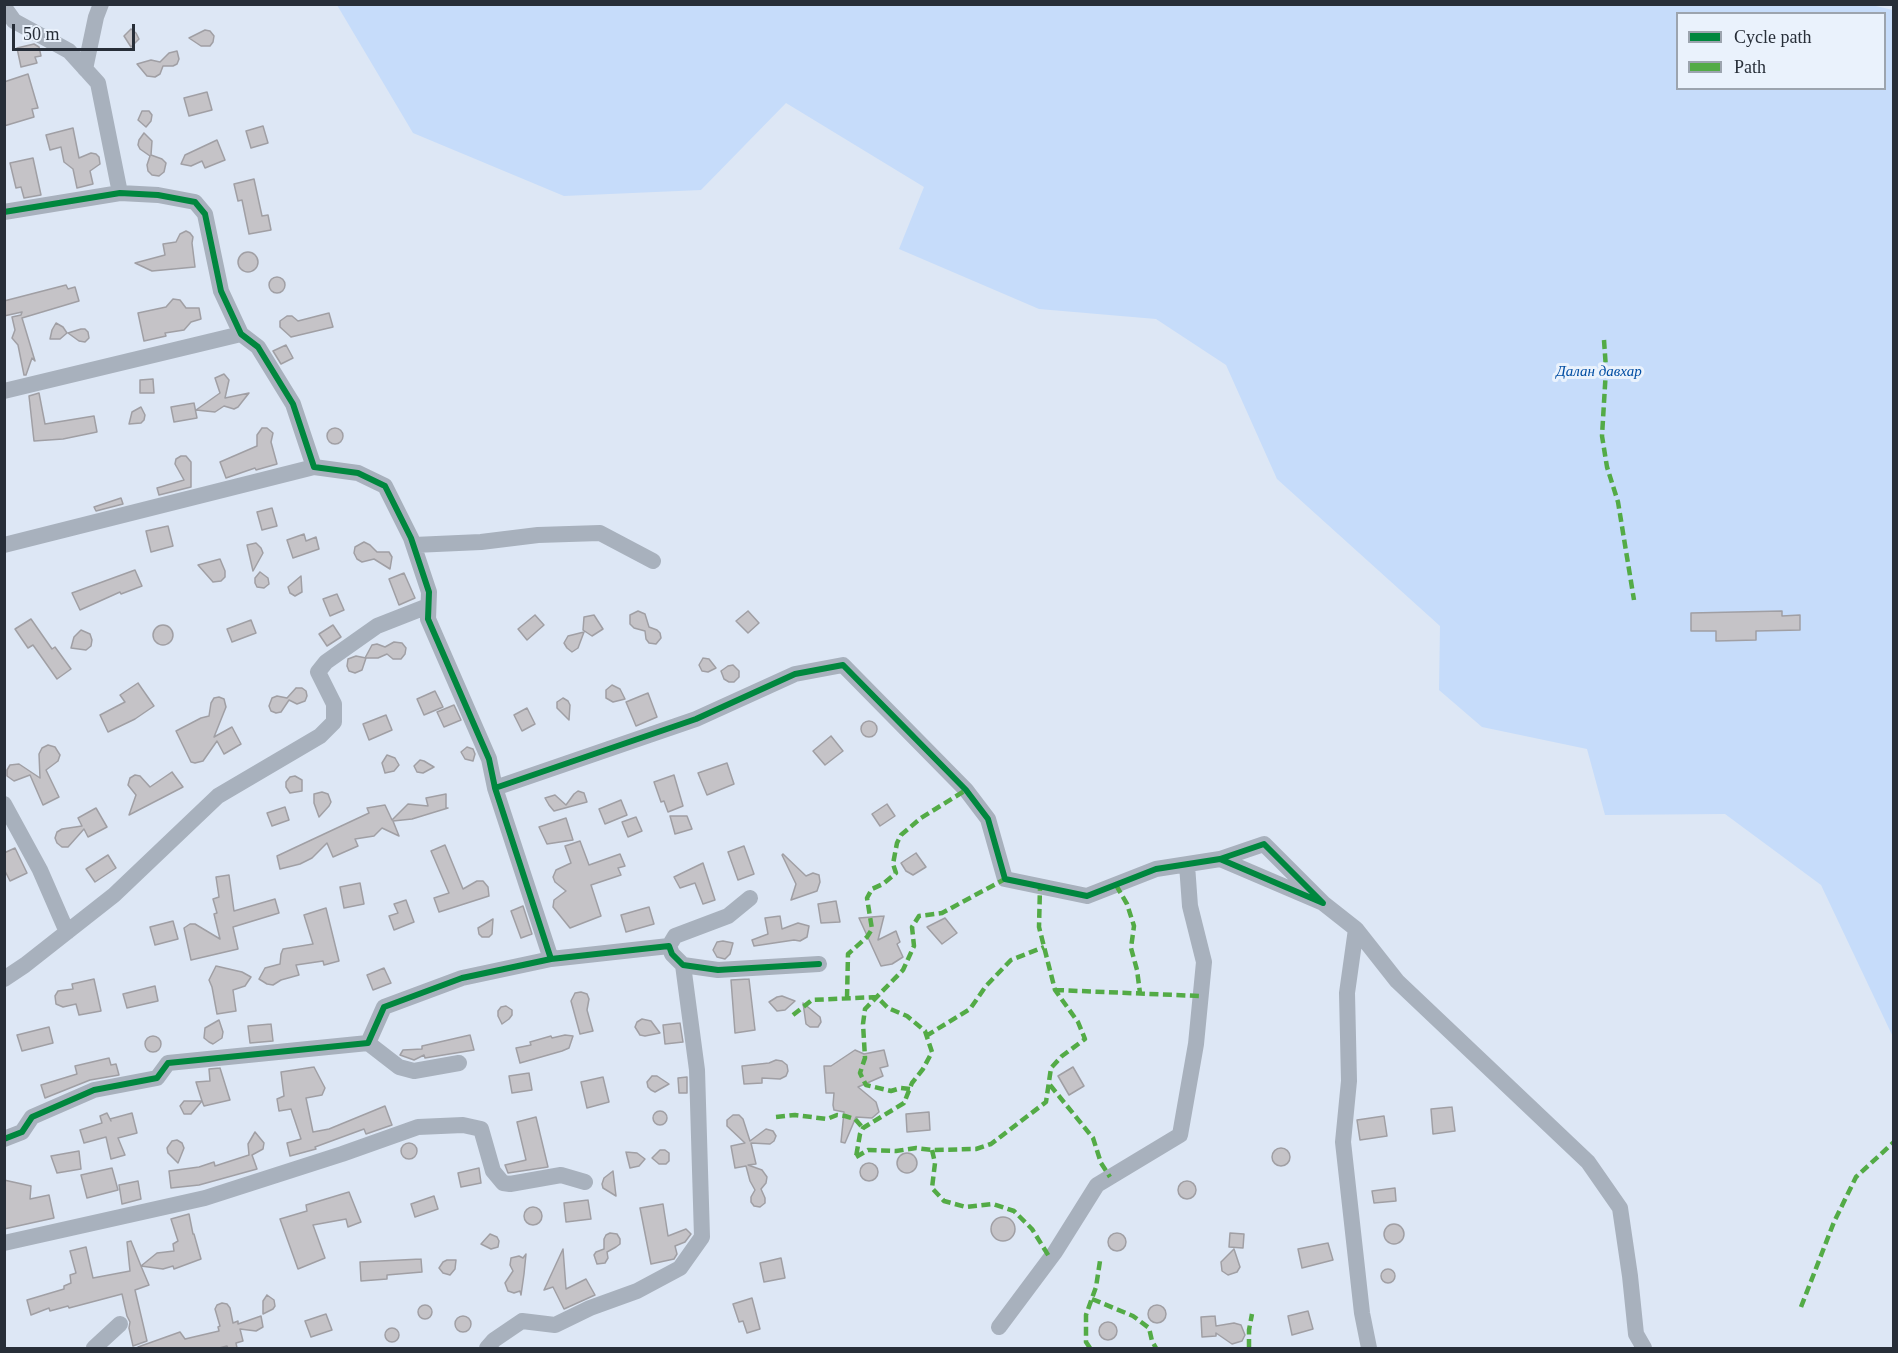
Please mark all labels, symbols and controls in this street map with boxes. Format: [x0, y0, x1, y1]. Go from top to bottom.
scale bar [15, 12, 138, 50]
legend [1676, 12, 1886, 90]
text: 50 m [23, 24, 60, 44]
text: Cycle path [1734, 27, 1811, 47]
text: Path [1734, 57, 1766, 77]
park label: Далан давхар [1556, 363, 1642, 381]

